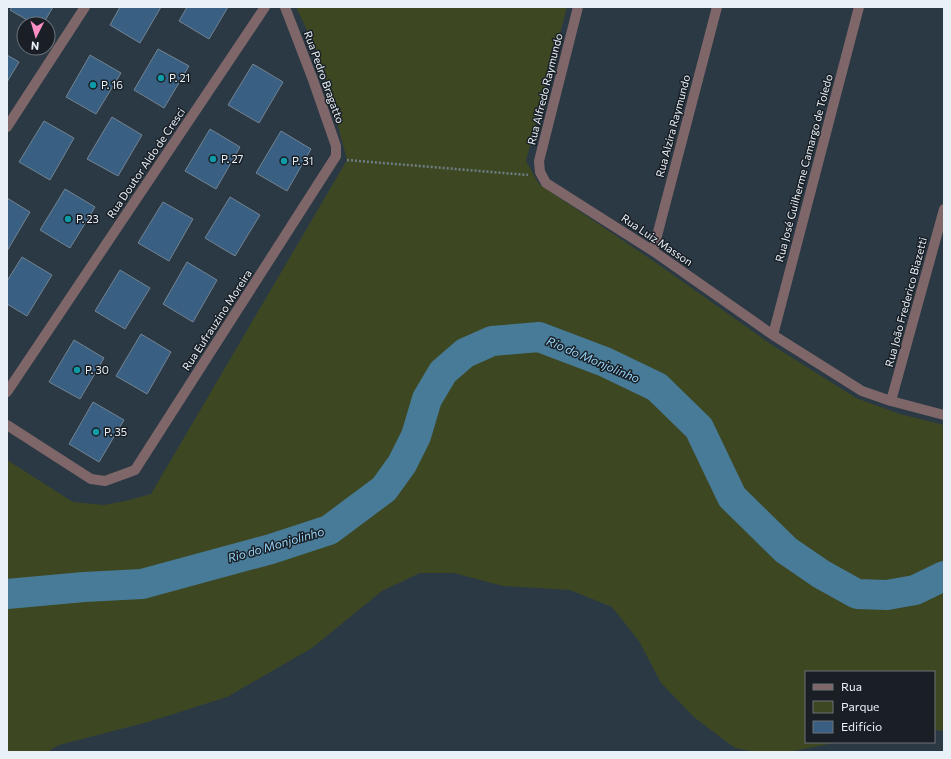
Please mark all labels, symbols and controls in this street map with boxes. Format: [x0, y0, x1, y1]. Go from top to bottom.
north arrow [16, 16, 56, 56]
street label: Rua Pedro Bragatto [302, 29, 347, 125]
street label: Rua Alfredo Raymundo [524, 31, 565, 146]
text: N [30, 40, 40, 53]
place label: P. 21 [169, 71, 190, 84]
street label: Rua José Guilherme Camargo de Toledo [772, 72, 836, 263]
marker: P. 21 [156, 73, 166, 83]
street label: Rua Alzira Raymundo [653, 73, 693, 179]
place label: P. 16 [101, 78, 123, 91]
marker: P. 16 [88, 80, 98, 90]
street label: Rua Doutor Aldo de Cresci [104, 105, 187, 220]
place label: P. 27 [221, 152, 244, 165]
marker: P. 27 [208, 154, 218, 164]
place label: P. 31 [292, 154, 313, 167]
marker: P. 31 [279, 156, 289, 166]
street label: Rua Luiz Masson [619, 211, 695, 268]
place label: P. 23 [76, 212, 99, 225]
marker: P. 23 [63, 214, 73, 224]
street label: Rua João Frederico Biazetti [882, 235, 930, 368]
street label: Rua Eufrauzino Moreira [179, 267, 254, 373]
water label: Rio do Monjolinho [545, 333, 642, 385]
place label: P. 30 [85, 363, 109, 376]
marker: P. 30 [72, 365, 82, 375]
place label: P. 35 [104, 425, 127, 438]
marker: P. 35 [91, 427, 101, 437]
water label: Rio do Monjolinho [226, 524, 326, 565]
legend [805, 671, 935, 743]
text: Rua [841, 679, 862, 693]
text: Parque [841, 699, 879, 713]
text: Edifício [841, 719, 882, 733]

